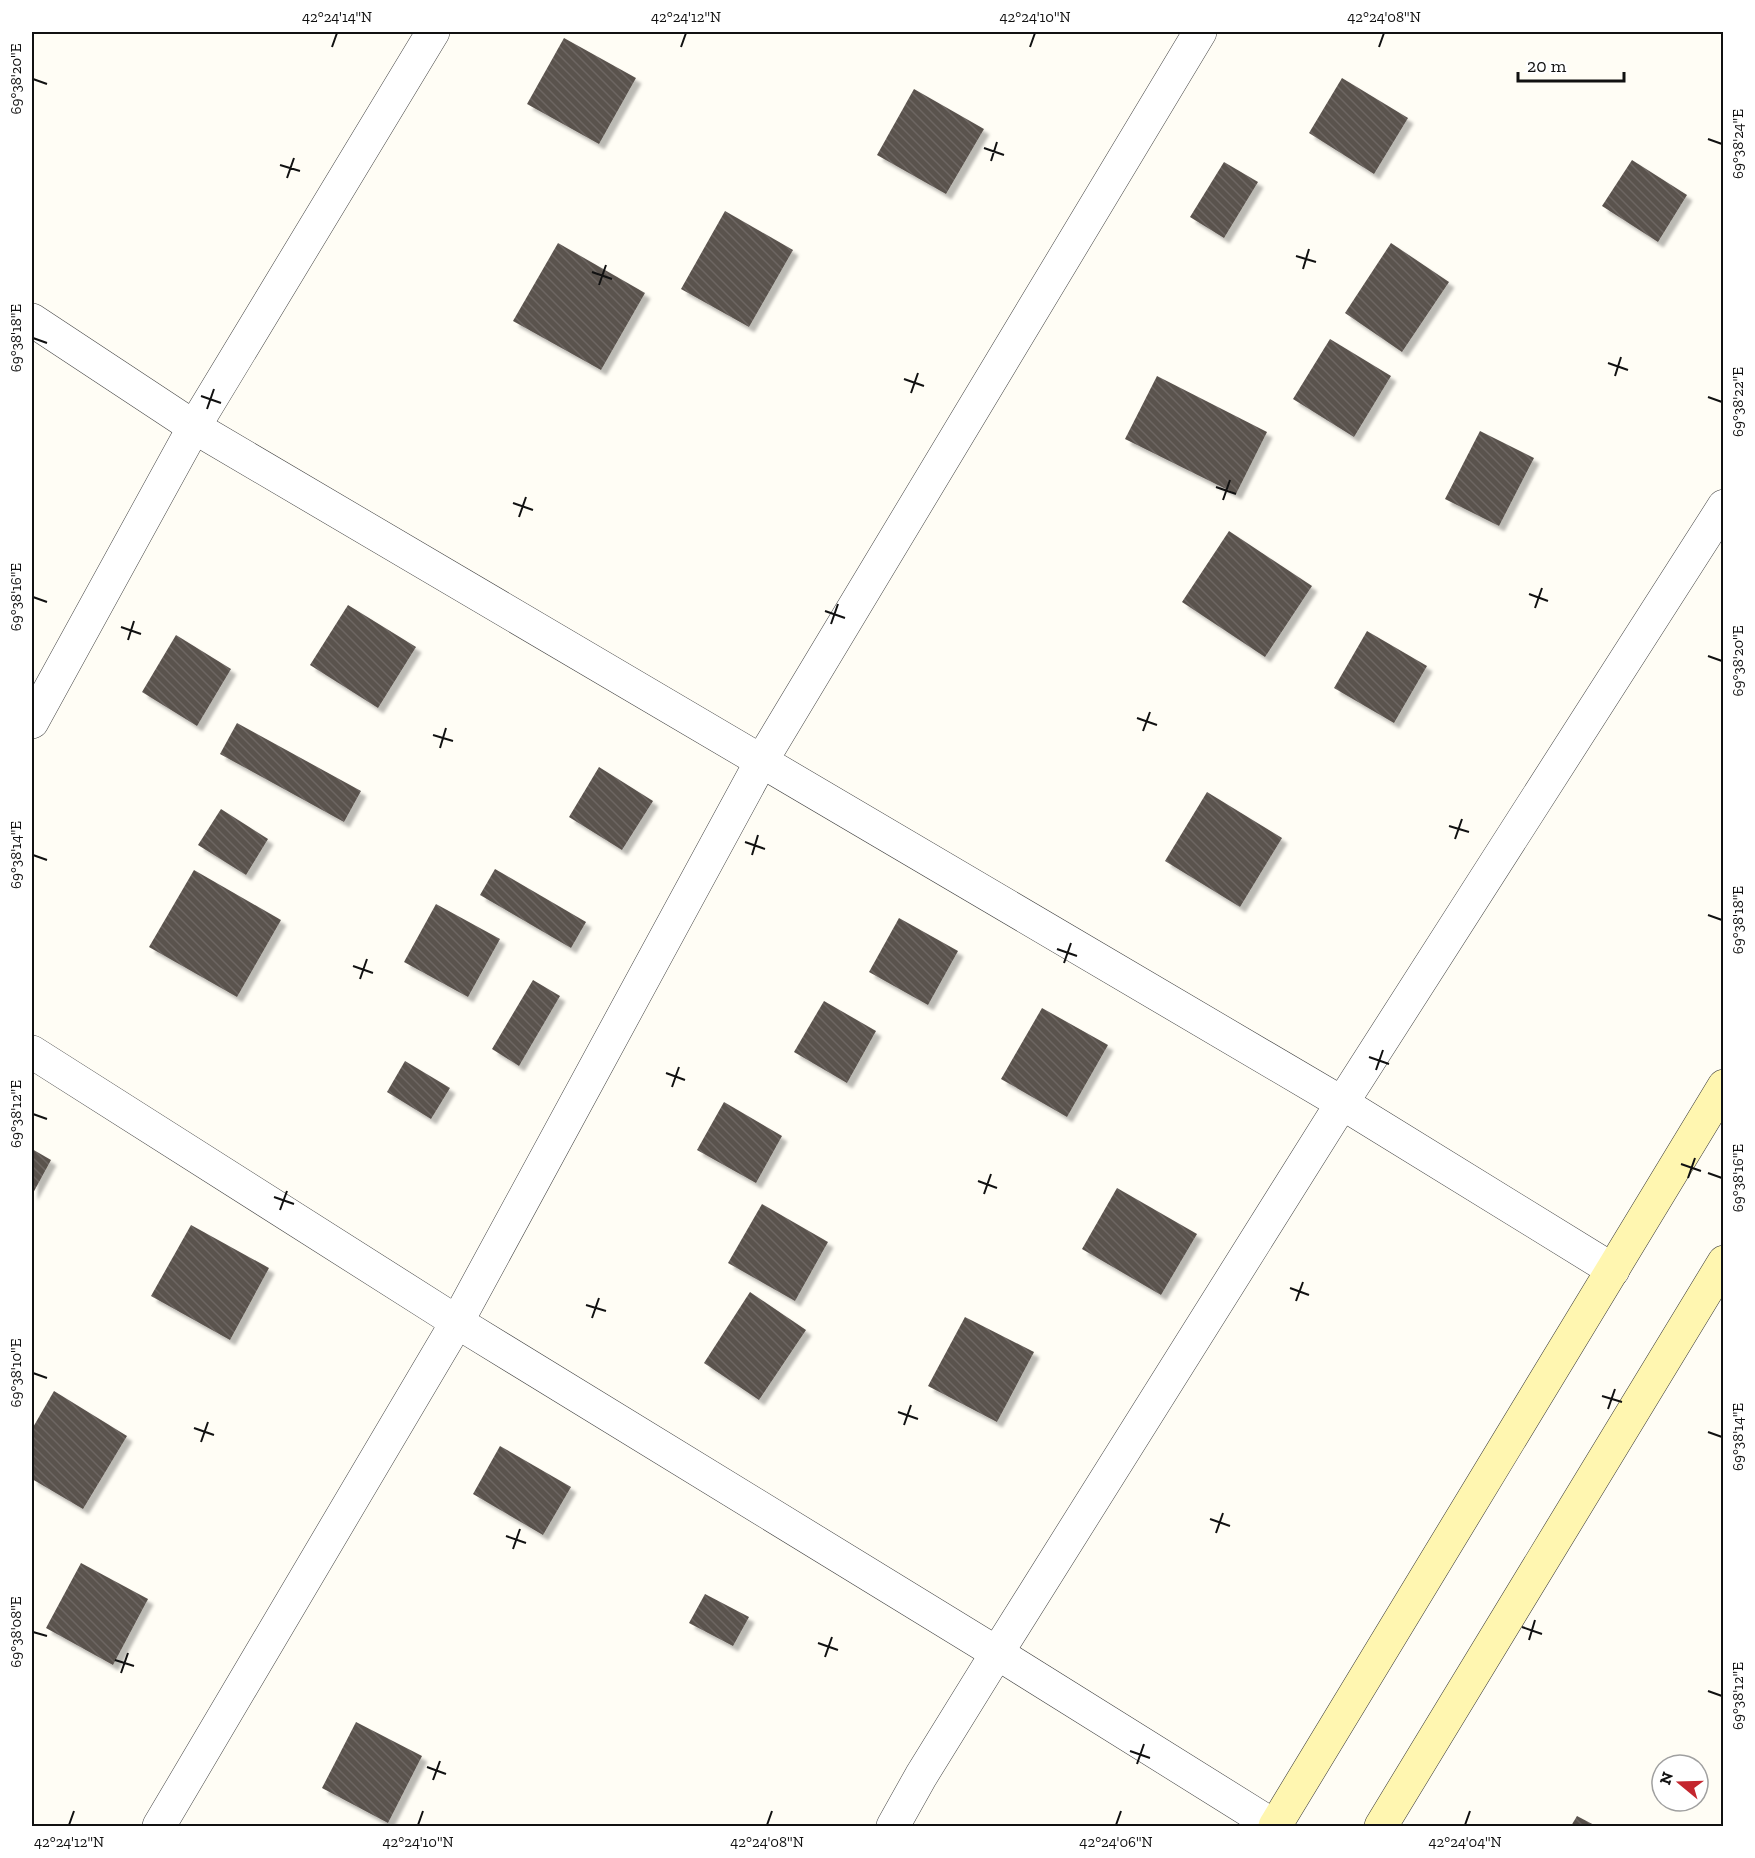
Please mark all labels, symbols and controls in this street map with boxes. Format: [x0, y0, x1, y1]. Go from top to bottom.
text: 42°24'14"N [302, 8, 372, 26]
text: 42°24'12"N [651, 8, 721, 26]
text: 42°24'10"N [999, 8, 1071, 26]
text: 42°24'08"N [1347, 8, 1421, 26]
text: 69°38'20"E [7, 43, 25, 114]
scale bar [1518, 45, 1624, 83]
text: 20 m [1527, 55, 1567, 77]
text: 69°38'24"E [1729, 109, 1747, 179]
text: 69°38'18"E [7, 304, 25, 372]
text: 69°38'22"E [1729, 367, 1747, 437]
text: 69°38'16"E [7, 563, 25, 631]
text: 69°38'20"E [1729, 625, 1747, 696]
text: 69°38'14"E [7, 821, 25, 889]
text: 69°38'18"E [1729, 886, 1747, 954]
text: 69°38'12"E [7, 1080, 25, 1148]
text: 69°38'16"E [1729, 1144, 1747, 1212]
text: 69°38'10"E [7, 1338, 25, 1407]
text: 69°38'14"E [1729, 1403, 1747, 1471]
text: 69°38'08"E [7, 1596, 25, 1668]
text: 69°38'12"E [1729, 1662, 1747, 1730]
north arrow [1650, 1753, 1710, 1813]
text: N [1655, 1769, 1677, 1787]
text: 42°24'12"N [34, 1833, 104, 1851]
text: 42°24'10"N [382, 1833, 454, 1851]
text: 42°24'08"N [730, 1833, 804, 1851]
text: 42°24'06"N [1079, 1833, 1153, 1851]
text: 42°24'04"N [1428, 1833, 1502, 1851]

